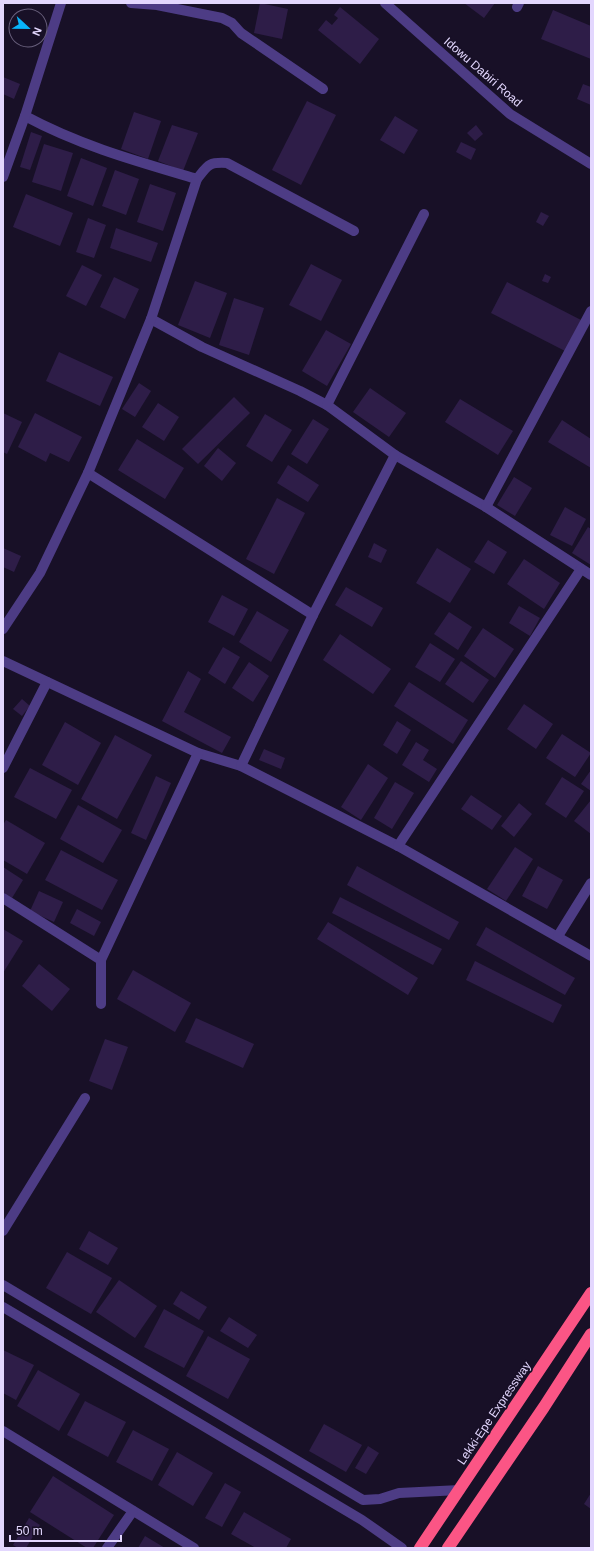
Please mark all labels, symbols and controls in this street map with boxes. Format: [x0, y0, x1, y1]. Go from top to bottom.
north arrow [8, 8, 48, 48]
text: N [30, 26, 44, 38]
street label: Idowu Dabiri Road [441, 34, 525, 110]
street label: Lekki-Epe Expressway [454, 1359, 534, 1467]
scale bar [10, 1517, 121, 1543]
text: 50 m [16, 1524, 43, 1538]

